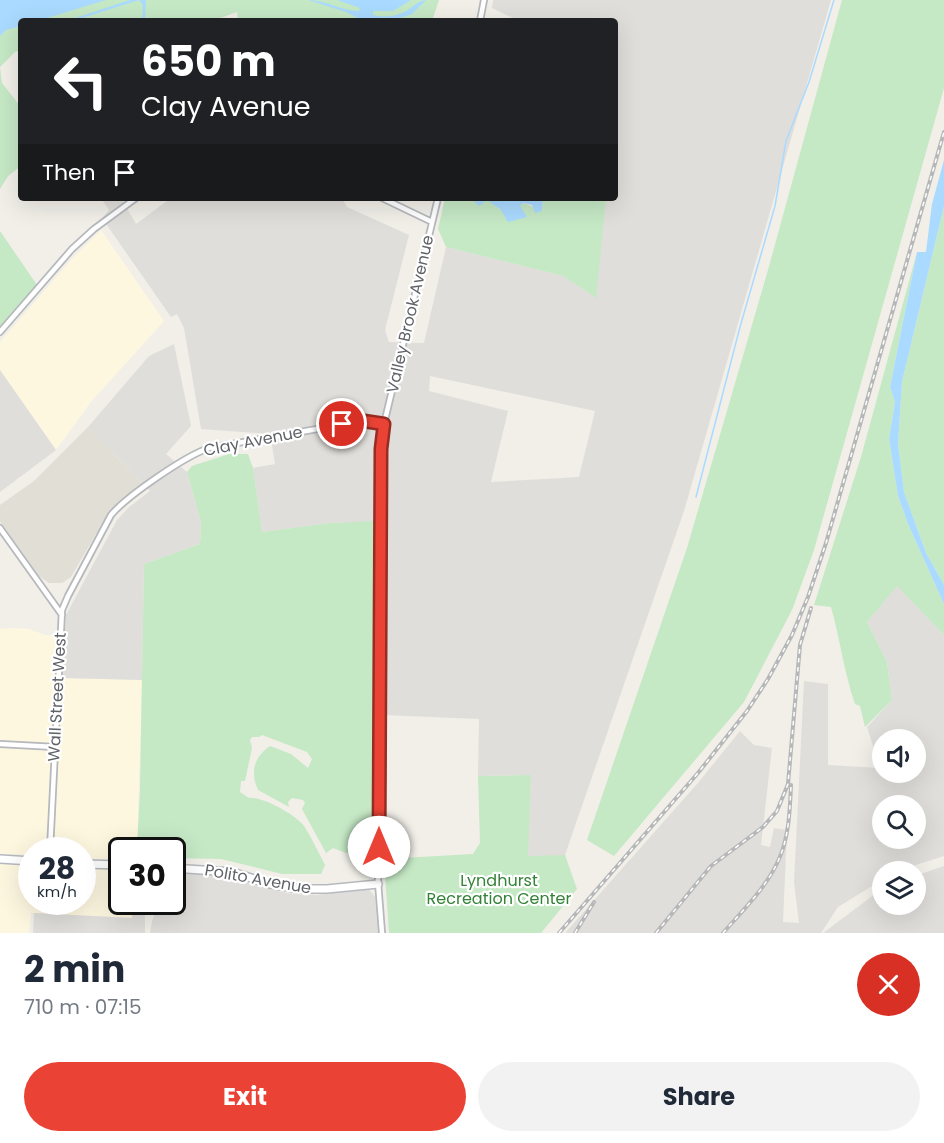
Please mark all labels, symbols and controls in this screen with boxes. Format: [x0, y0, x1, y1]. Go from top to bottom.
text: 650 m [141, 32, 276, 91]
icon: left [42, 42, 120, 120]
text: Clay Avenue [141, 88, 311, 125]
icon: arrive [108, 156, 141, 189]
text: Then [42, 157, 96, 188]
street label: Valley Brook Avenue [381, 233, 439, 395]
pin [316, 398, 367, 449]
icon: arrive [325, 407, 358, 440]
street label: Clay Avenue [201, 420, 305, 462]
street label: Wall Street West [42, 632, 72, 762]
map controls [872, 729, 926, 915]
button: sound [872, 729, 926, 783]
button: search [872, 795, 926, 849]
position arrow [347, 815, 411, 879]
speed limit sign: 30 [108, 837, 186, 915]
text: 28 [39, 847, 75, 890]
street label: Polito Avenue [203, 858, 313, 900]
button: layers [872, 861, 926, 915]
park label: Lyndhurst Recreation Center [427, 869, 571, 910]
text: km/h [37, 881, 77, 902]
text: 2 min [24, 944, 125, 995]
button: close [857, 953, 920, 1016]
text: 710 m · 07:15 [24, 993, 141, 1021]
button: Exit [24, 1062, 466, 1131]
button: Share [478, 1062, 920, 1131]

